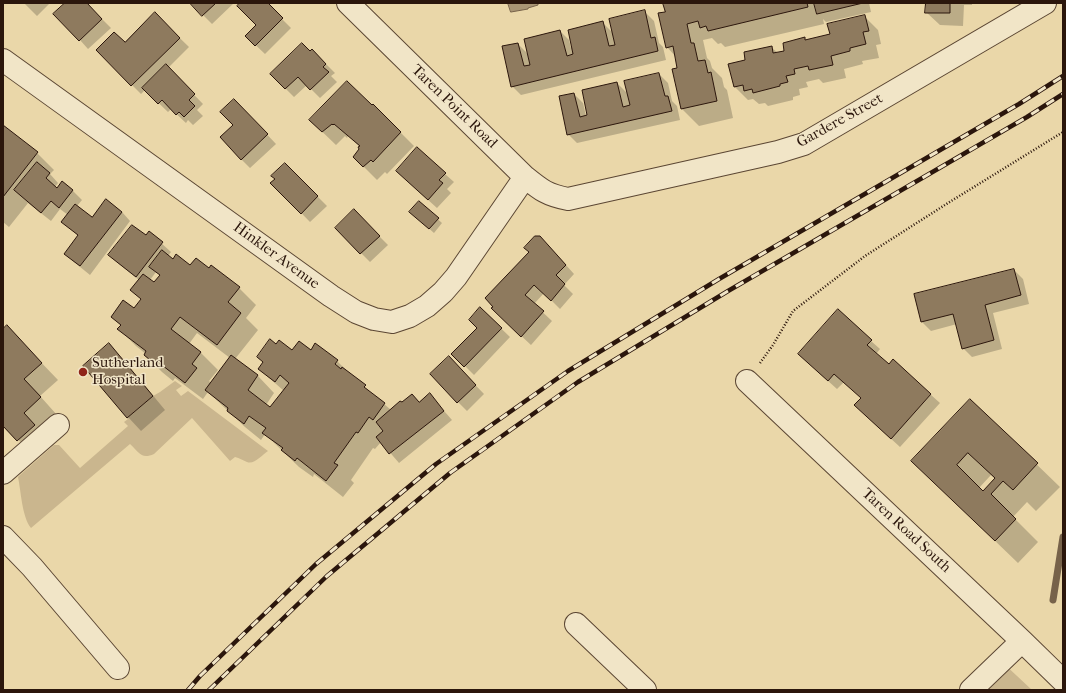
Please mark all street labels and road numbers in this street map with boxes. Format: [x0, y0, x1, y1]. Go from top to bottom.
street label: Taren Point Road [407, 61, 501, 153]
street label: Gardere Street [794, 90, 886, 152]
street label: Hinkler Avenue [229, 219, 323, 293]
street label: Taren Road South [858, 485, 954, 577]

